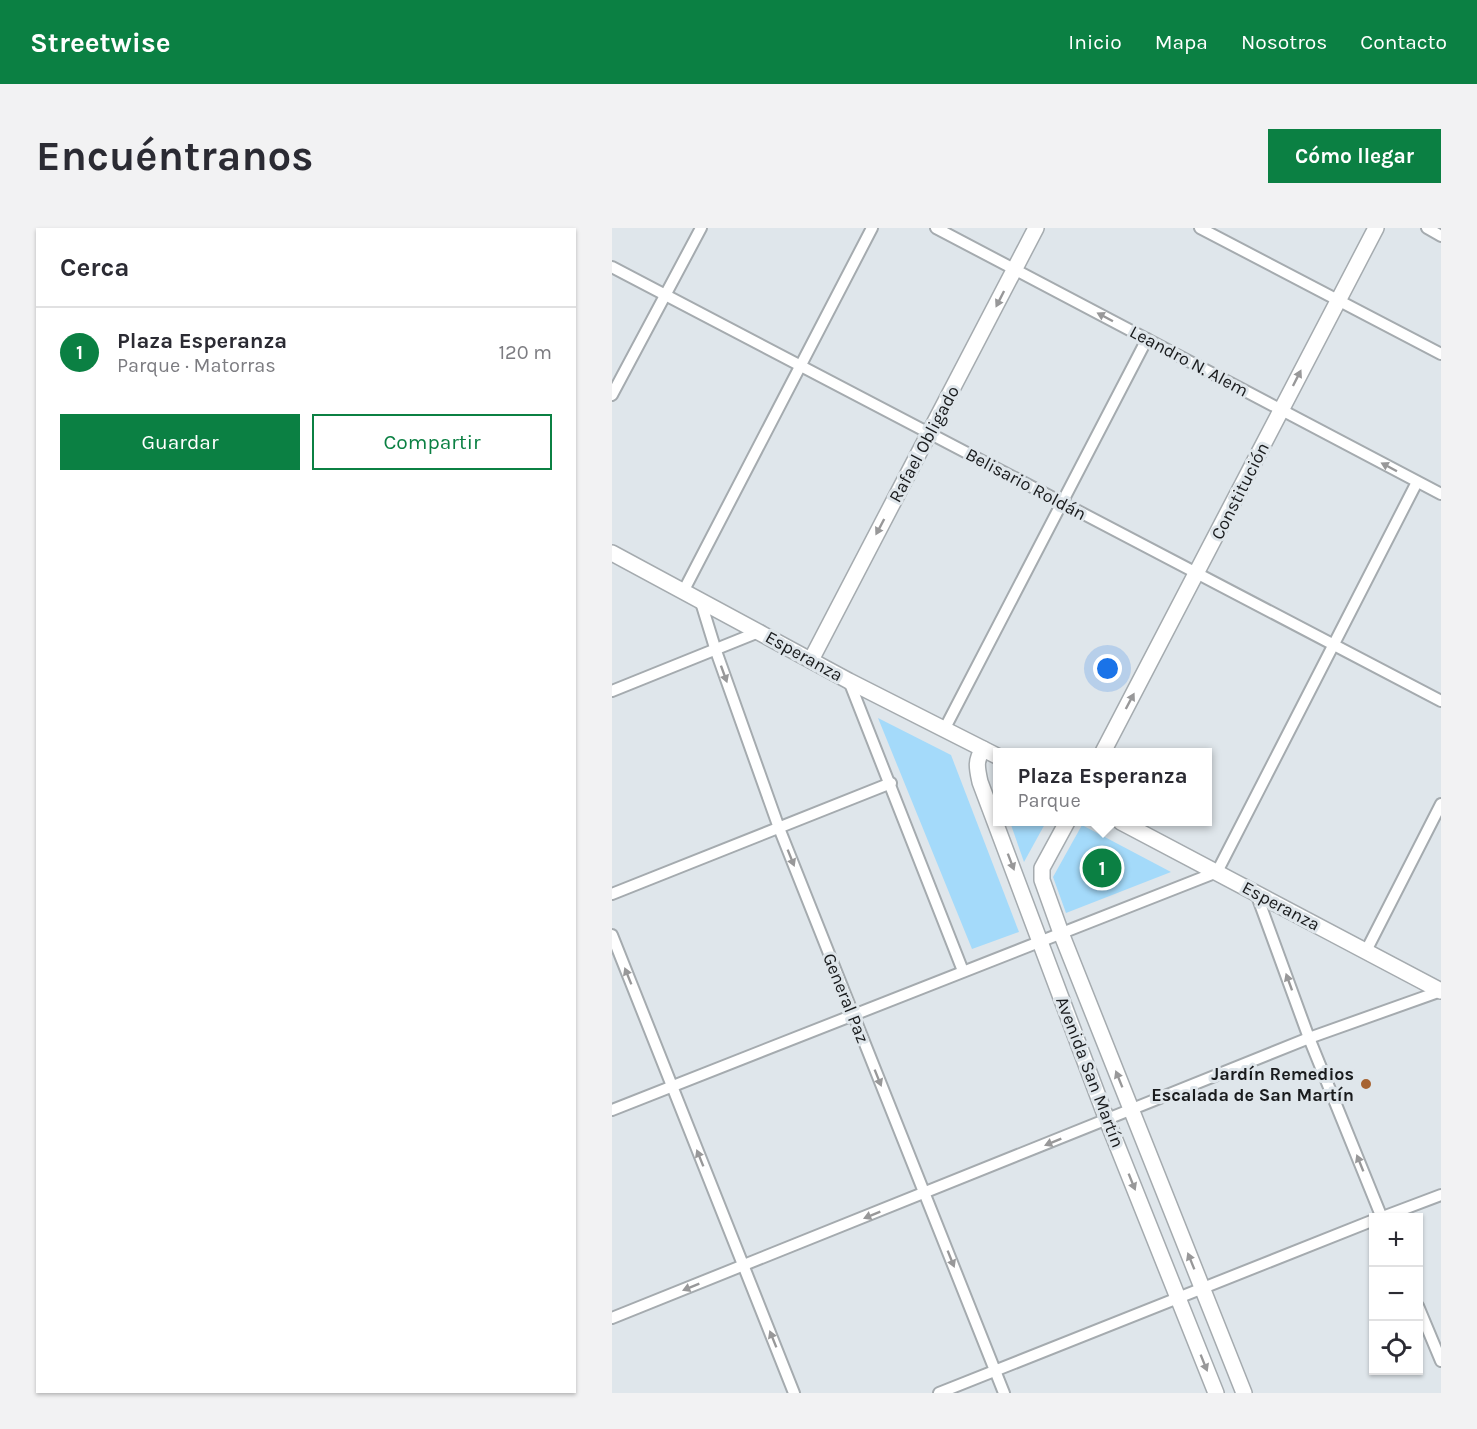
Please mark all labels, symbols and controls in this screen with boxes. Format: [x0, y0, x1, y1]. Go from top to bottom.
text: Streetwise [30, 26, 171, 59]
text: Inicio [1068, 30, 1122, 54]
text: Mapa [1155, 30, 1208, 54]
text: Nosotros [1241, 30, 1327, 54]
text: Contacto [1360, 30, 1447, 54]
button: Cómo llegar [1268, 129, 1441, 183]
text: Encuéntranos [36, 131, 314, 181]
text: Cerca [60, 252, 129, 283]
one-way arrow [995, 290, 1005, 307]
one-way arrow [1097, 312, 1114, 322]
street label: Leandro N. Alem [1126, 321, 1252, 401]
text: Plaza Esperanza [117, 328, 287, 354]
text: 1 [76, 341, 83, 364]
text: 120 m [498, 341, 552, 364]
text: Parque · Matorras [117, 354, 276, 377]
one-way arrow [1293, 370, 1302, 387]
street label: Rafael Obligado [884, 382, 964, 506]
button: Guardar [60, 414, 300, 470]
button: Compartir [312, 414, 552, 470]
street label: Constitución [1206, 439, 1274, 543]
street label: Belisario Roldán [962, 443, 1090, 525]
one-way arrow [1381, 462, 1398, 472]
one-way arrow [876, 519, 885, 536]
street label: Esperanza [761, 626, 847, 686]
your location [1093, 654, 1122, 683]
one-way arrow [720, 665, 730, 683]
one-way arrow [1125, 692, 1135, 710]
popup [993, 748, 1212, 826]
text: Plaza Esperanza [1017, 763, 1188, 789]
text: Parque [1017, 789, 1081, 812]
pin: 1 [1082, 846, 1122, 890]
one-way arrow [786, 849, 796, 867]
one-way arrow [1007, 853, 1016, 871]
street label: Esperanza [1238, 876, 1324, 936]
street label: General Paz [818, 950, 874, 1046]
one-way arrow [623, 967, 633, 985]
one-way arrow [1283, 973, 1293, 991]
street label: Avenida San Martín [1051, 993, 1129, 1151]
place label: Jardín Remedios Escalada de San Martín [1151, 1063, 1354, 1106]
one-way arrow [874, 1069, 883, 1087]
one-way arrow [1114, 1070, 1124, 1088]
marker: Jardín Remedios Escalada de San Martín [1359, 1077, 1373, 1091]
one-way arrow [1044, 1138, 1062, 1147]
one-way arrow [695, 1148, 705, 1166]
one-way arrow [1355, 1154, 1365, 1172]
one-way arrow [1128, 1173, 1137, 1191]
one-way arrow [863, 1210, 881, 1220]
map controls [1369, 1213, 1423, 1375]
button: + [1369, 1213, 1423, 1267]
one-way arrow [946, 1250, 956, 1268]
one-way arrow [1186, 1251, 1196, 1269]
button: − [1369, 1267, 1423, 1321]
one-way arrow [682, 1283, 700, 1292]
button: locate [1369, 1321, 1423, 1375]
one-way arrow [768, 1329, 778, 1347]
one-way arrow [1200, 1354, 1209, 1372]

